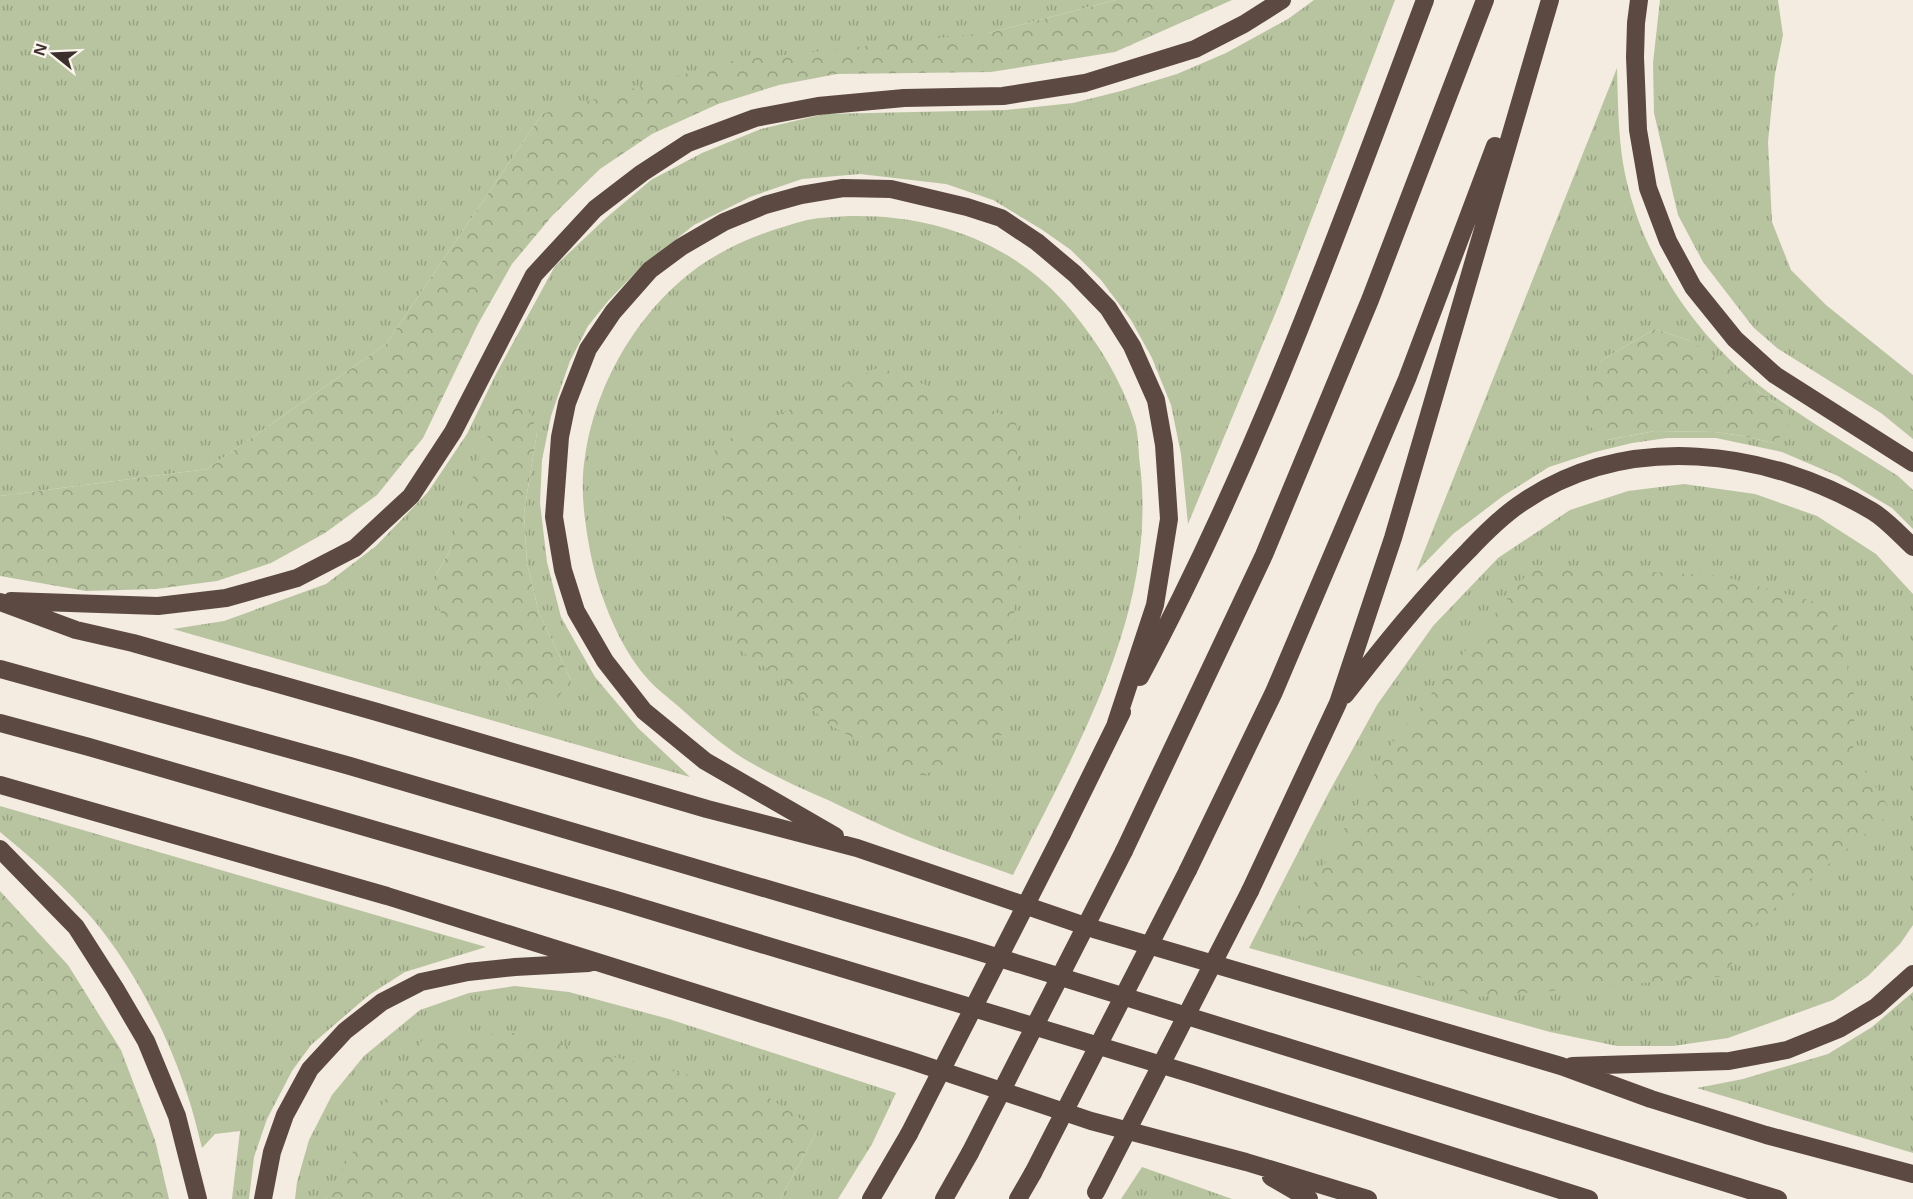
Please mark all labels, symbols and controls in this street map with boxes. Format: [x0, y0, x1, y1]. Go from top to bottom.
north arrow [24, 24, 84, 84]
text: N [30, 41, 50, 58]

